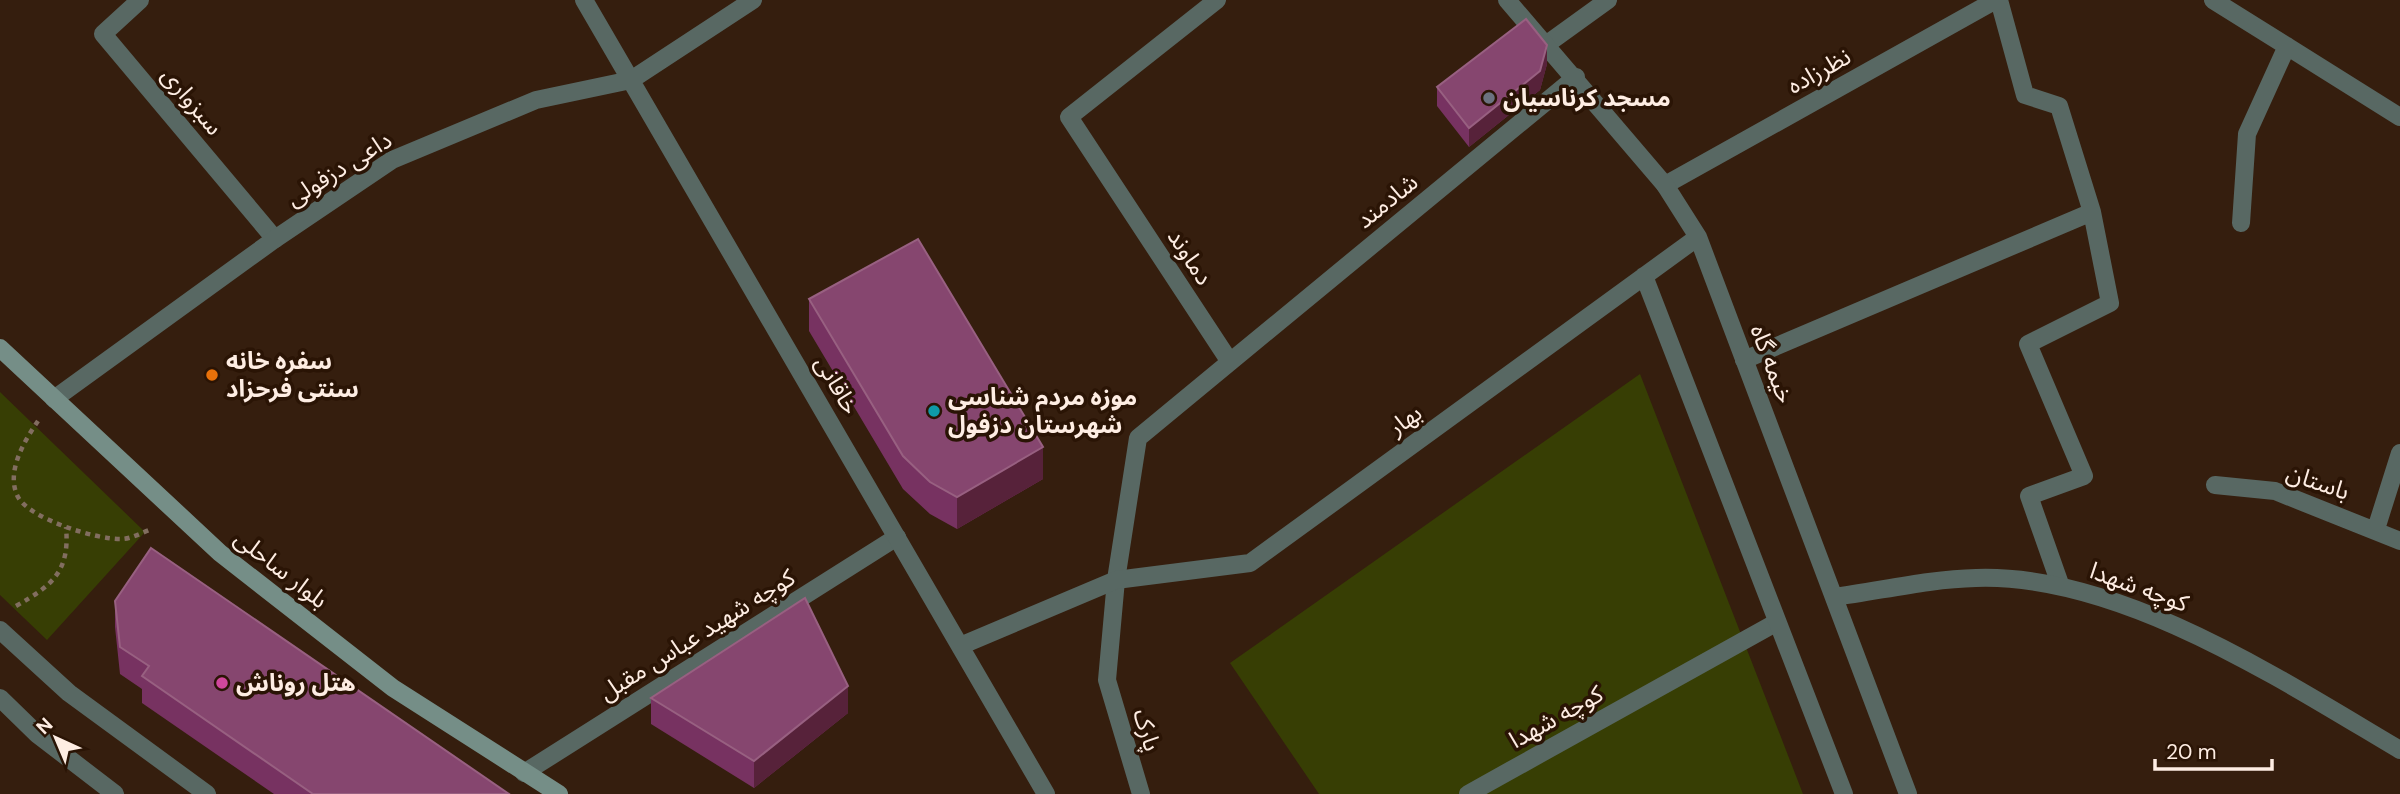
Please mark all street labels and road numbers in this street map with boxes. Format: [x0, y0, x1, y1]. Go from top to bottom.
street label: نظرزاده [1781, 40, 1856, 101]
street label: سبزواری [155, 60, 230, 141]
street label: داعی دزفولی [280, 124, 397, 213]
street label: شادمند [1349, 166, 1424, 235]
street label: دماوند [1161, 223, 1220, 291]
street label: خیمه گاه [1743, 320, 1802, 407]
street label: خاقانی [808, 350, 867, 420]
street label: بهار [1381, 397, 1428, 443]
street label: باستان [2283, 456, 2354, 507]
street label: بلوار ساحلی [228, 522, 334, 615]
street label: کوچه شهدا [2086, 554, 2194, 619]
street label: کوچه شهید عباس مقبل [593, 561, 802, 708]
street label: کوچه شهدا [1503, 678, 1609, 755]
street label: پارک [1126, 705, 1169, 755]

